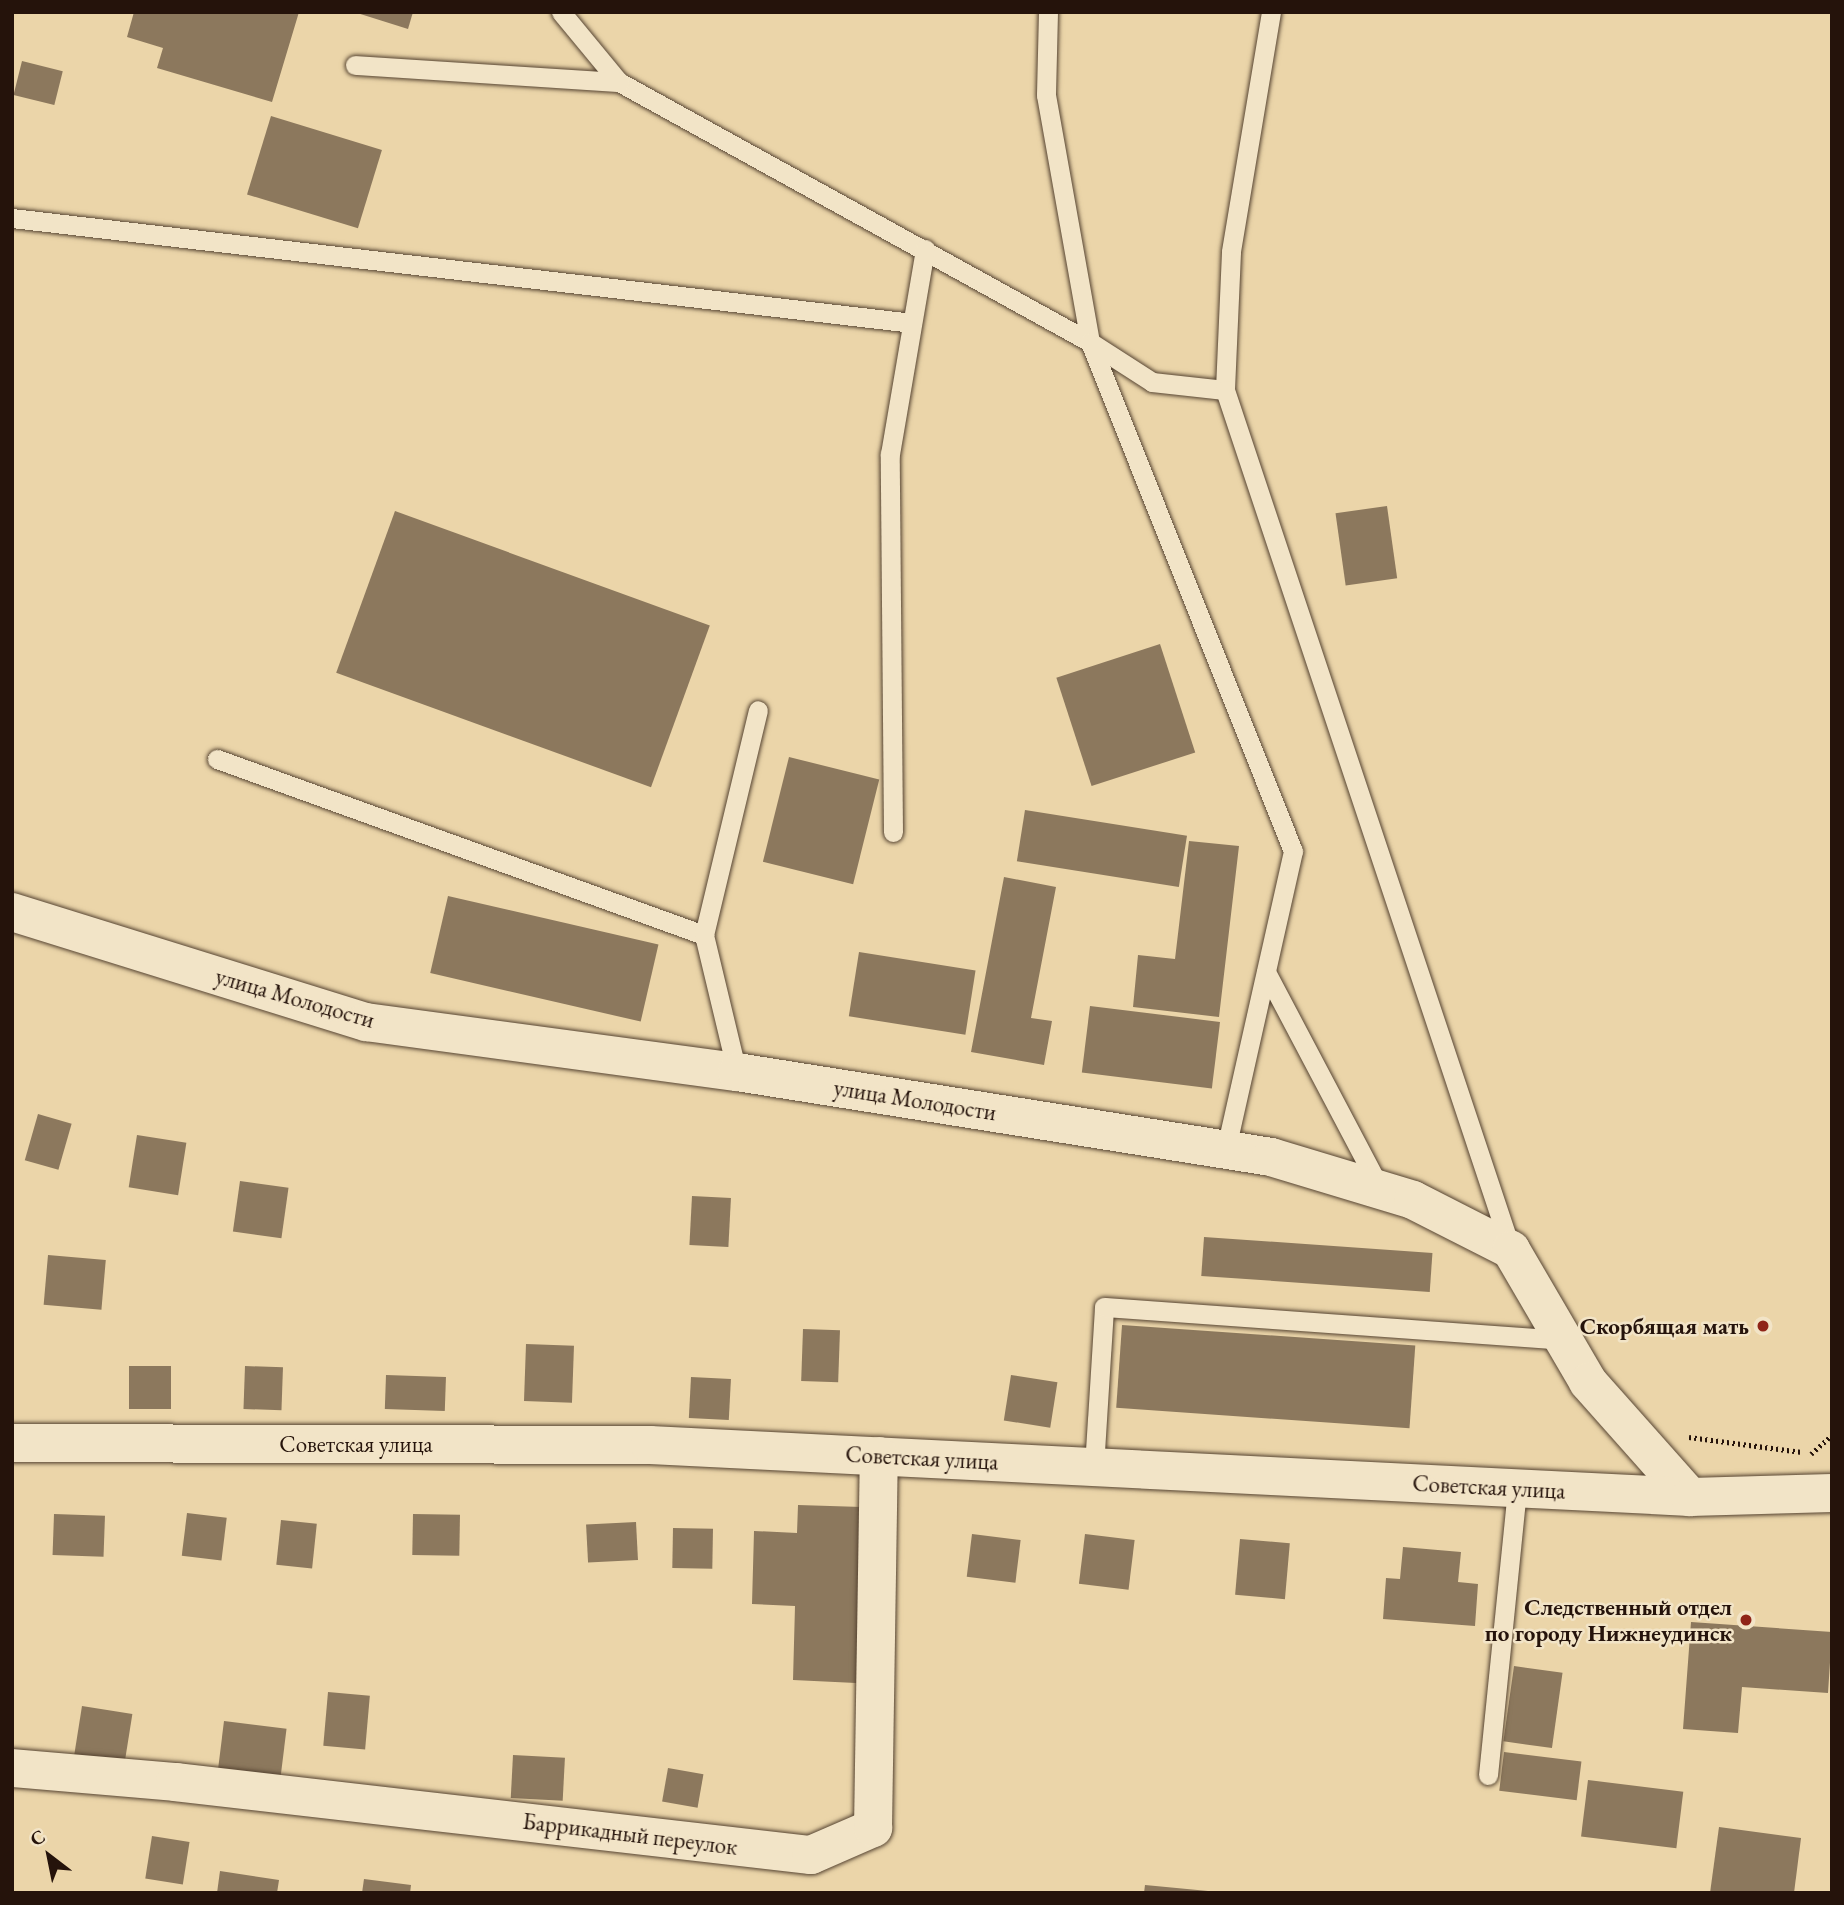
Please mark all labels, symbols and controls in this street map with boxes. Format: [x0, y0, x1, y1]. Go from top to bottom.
street label: улица Молодости [212, 962, 378, 1034]
street label: улица Молодости [832, 1074, 998, 1126]
place label: Скорбящая мать [1580, 1312, 1749, 1340]
marker: Скорбящая мать [1755, 1318, 1771, 1334]
street label: Советская улица [279, 1430, 433, 1458]
street label: Советская улица [845, 1440, 999, 1476]
street label: Советская улица [1412, 1469, 1566, 1505]
place label: Следственный отдел по городу Нижнеудинск [1485, 1593, 1732, 1647]
marker: Следственный отдел по городу Нижнеудинск [1738, 1612, 1754, 1628]
street label: Баррикадный переулок [521, 1807, 739, 1861]
north arrow [14, 1821, 84, 1891]
text: С [25, 1824, 50, 1852]

